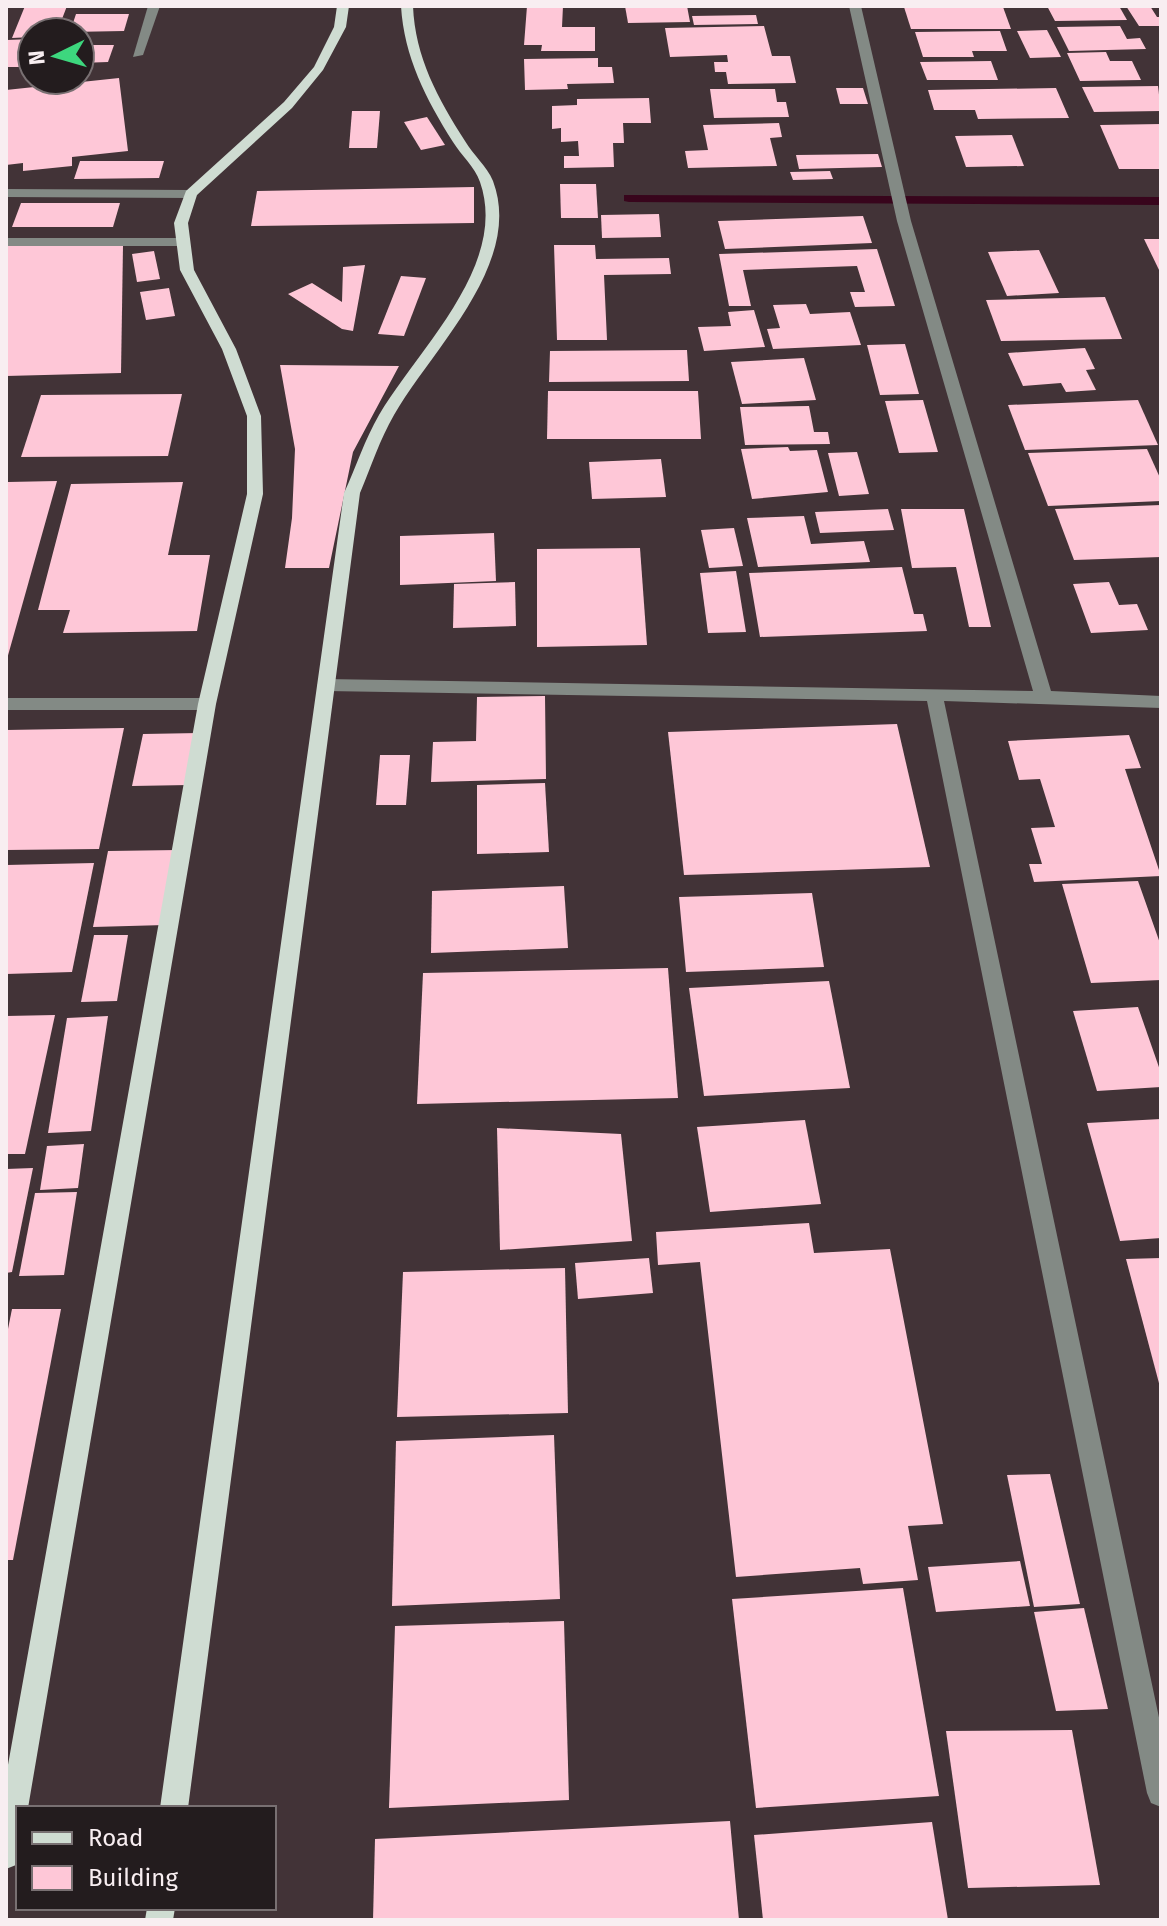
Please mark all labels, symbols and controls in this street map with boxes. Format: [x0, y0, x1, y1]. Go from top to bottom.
north arrow [16, 16, 96, 96]
text: N [22, 49, 51, 66]
legend [16, 1806, 276, 1910]
text: Road [88, 1824, 143, 1852]
text: Building [88, 1864, 178, 1892]

